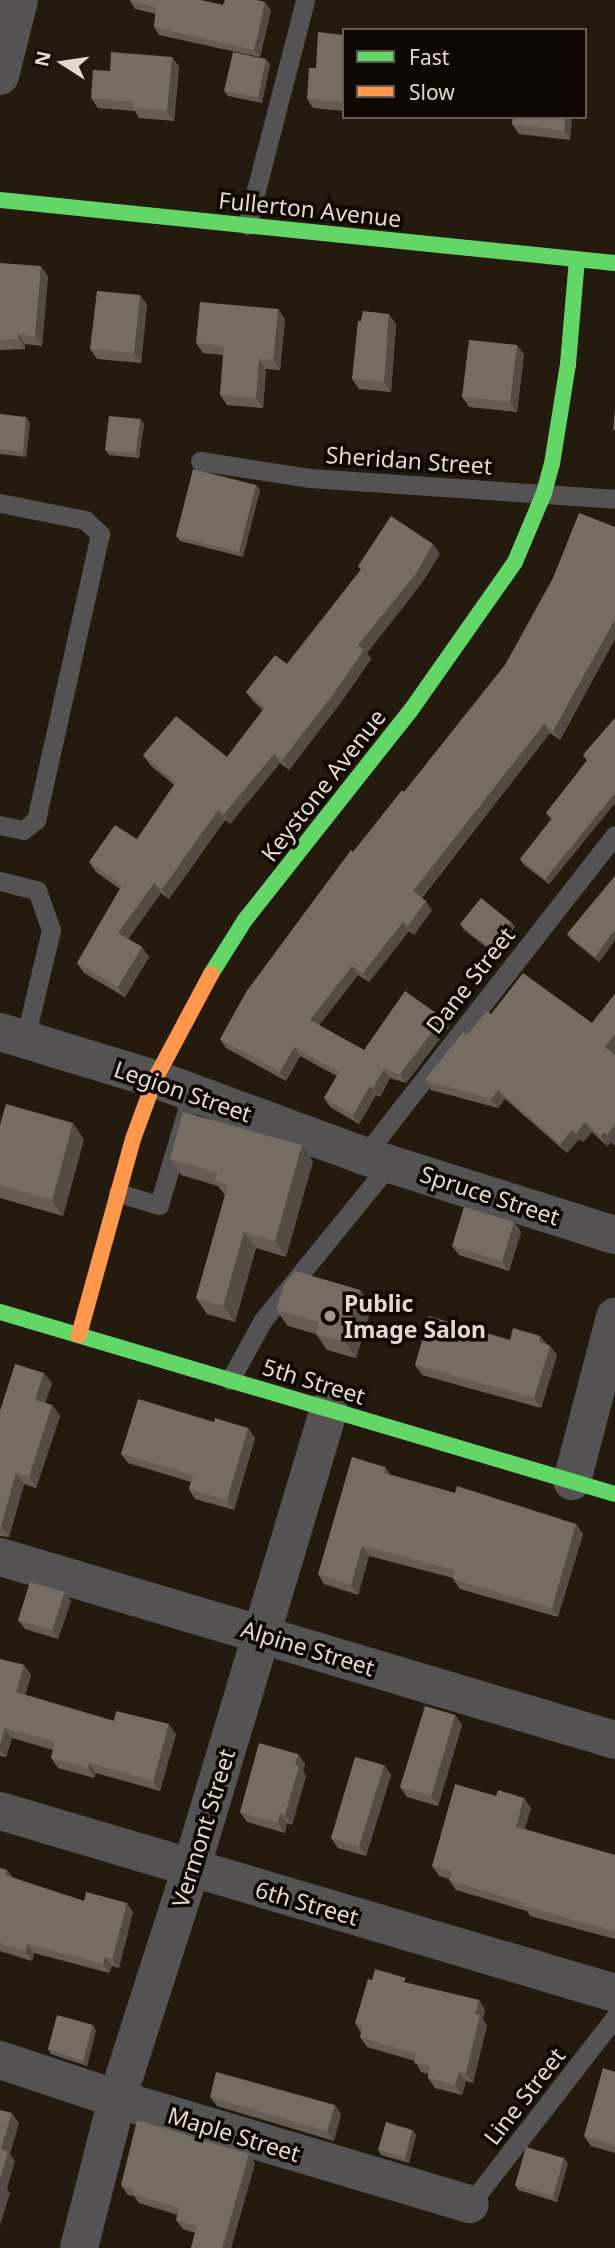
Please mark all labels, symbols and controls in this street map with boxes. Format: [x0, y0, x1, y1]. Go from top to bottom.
north arrow [28, 28, 98, 98]
legend [342, 28, 587, 119]
text: Fast [409, 43, 449, 71]
text: N [28, 48, 57, 69]
text: Slow [409, 78, 455, 106]
street label: Fullerton Avenue [217, 186, 403, 232]
street label: Sheridan Street [325, 440, 493, 480]
street label: Keystone Avenue [255, 703, 391, 867]
street label: Dane Street [420, 921, 520, 1039]
street label: Legion Street [111, 1055, 255, 1127]
street label: Spruce Street [417, 1160, 563, 1230]
place label: Public Image Salon [344, 1289, 486, 1343]
marker: Public Image Salon [322, 1308, 338, 1324]
street label: 5th Street [259, 1352, 369, 1410]
street label: Alpine Street [238, 1615, 378, 1681]
street label: Vermont Street [166, 1746, 240, 1910]
street label: 6th Street [252, 1875, 362, 1931]
street label: Line Street [478, 2042, 570, 2150]
street label: Maple Street [164, 2101, 304, 2167]

